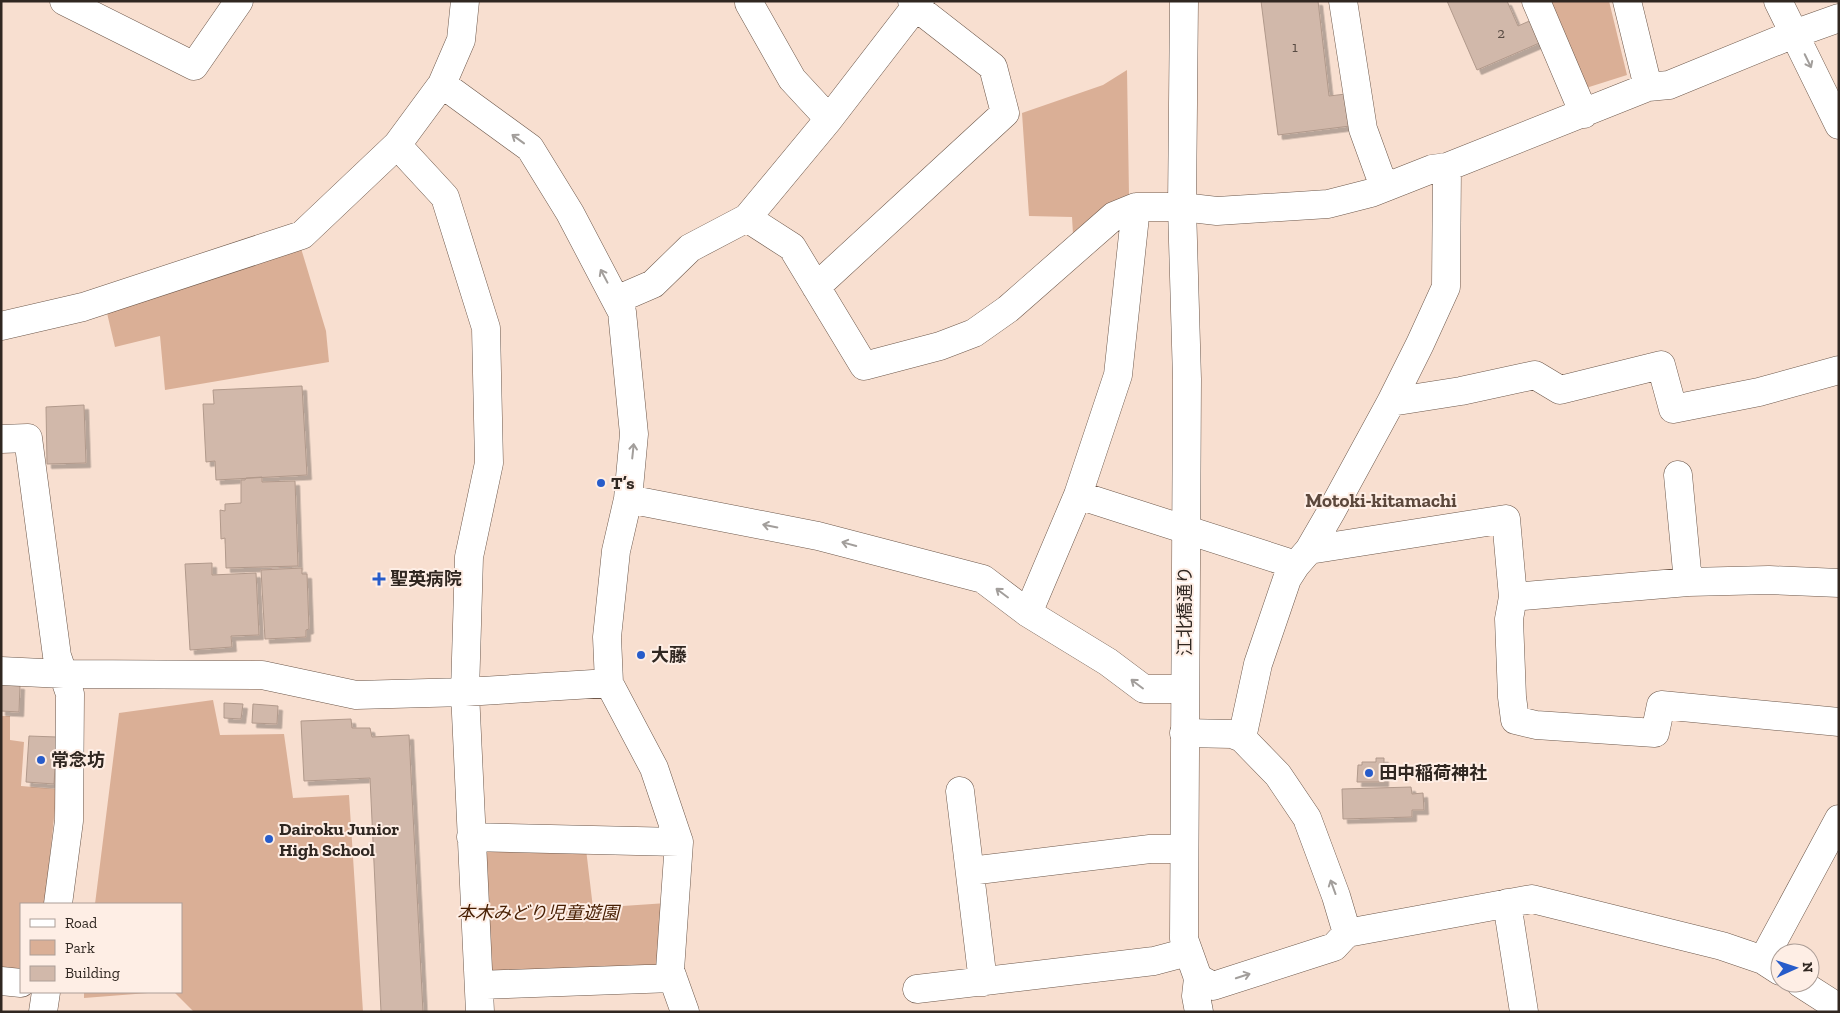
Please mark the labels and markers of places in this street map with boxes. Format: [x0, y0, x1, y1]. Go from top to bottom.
place label: T’s [611, 472, 635, 494]
marker: T’s [595, 477, 607, 489]
place label: 聖英病院 [390, 568, 462, 590]
marker: 聖英病院 [372, 572, 386, 586]
place label: 大藤 [651, 644, 687, 666]
marker: 大藤 [635, 649, 647, 661]
place label: 常念坊 [51, 749, 105, 771]
marker: 常念坊 [35, 754, 47, 766]
place label: 田中稲荷神社 [1379, 762, 1487, 784]
marker: 田中稲荷神社 [1363, 767, 1375, 779]
place label: Dairoku Junior High School [279, 818, 399, 861]
marker: Dairoku Junior High School [263, 833, 275, 845]

